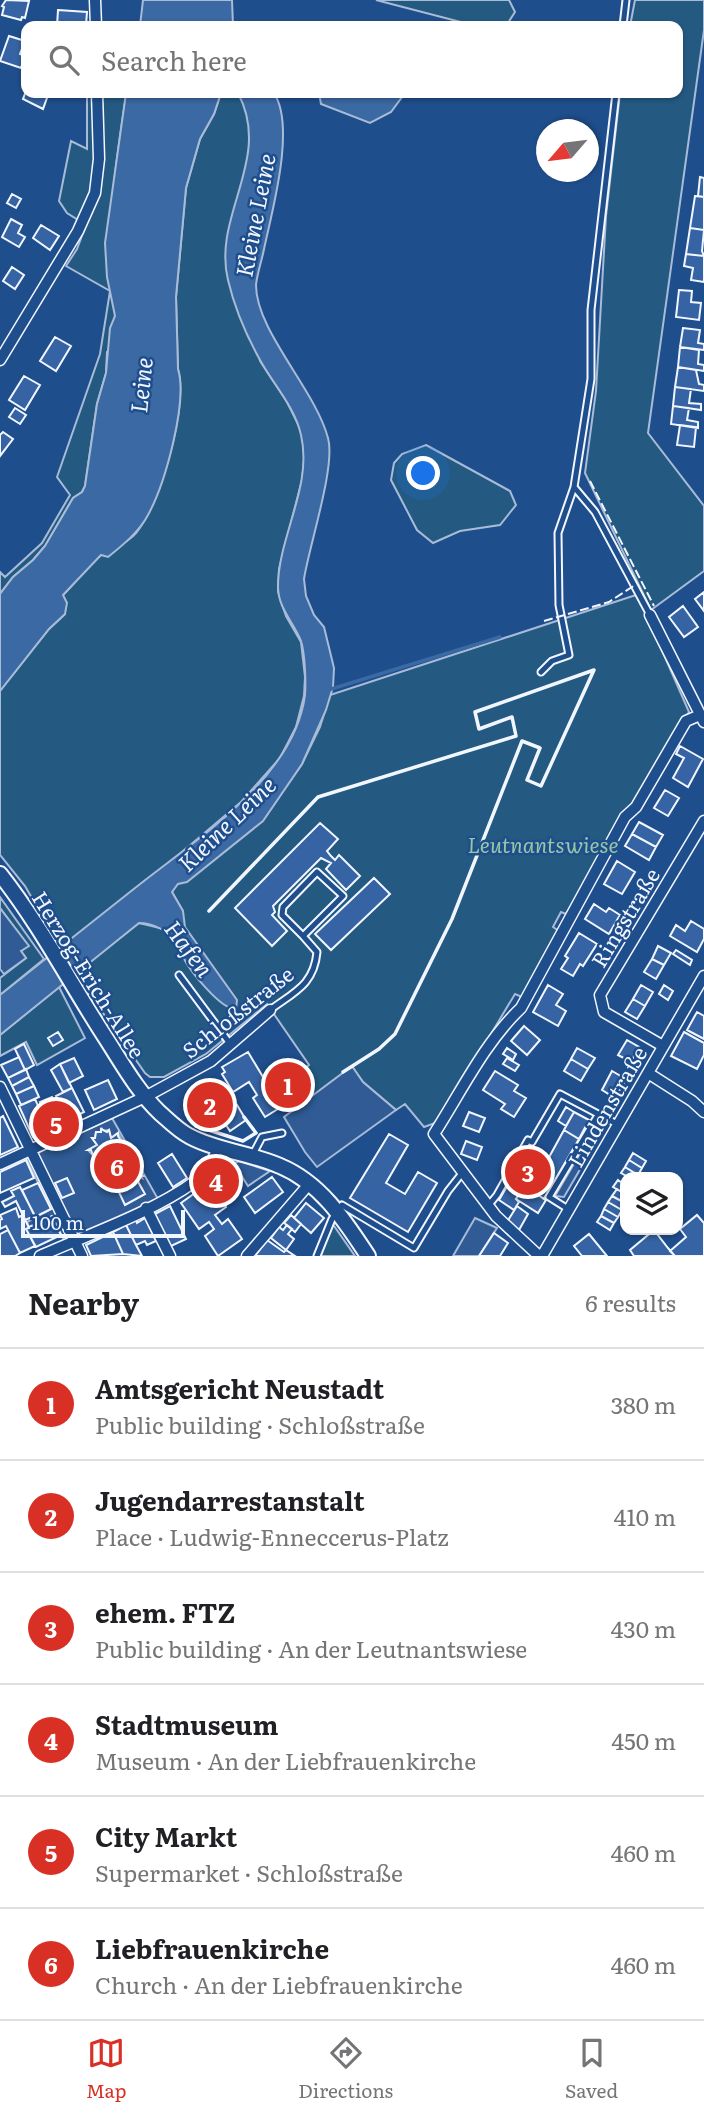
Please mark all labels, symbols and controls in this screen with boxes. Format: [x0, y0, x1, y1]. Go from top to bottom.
search box [21, 21, 683, 98]
text: Search here [101, 40, 247, 79]
icon: search [45, 41, 83, 79]
north arrow [536, 119, 599, 182]
water label: Kleine Leine [225, 150, 283, 280]
water label: Leine [120, 355, 160, 415]
your location [406, 456, 440, 490]
water label: Kleine Leine [169, 767, 283, 879]
park label: Leutnantswiese [468, 828, 618, 859]
street label: Ringstraße [582, 861, 666, 973]
street label: Herzog-Erich-Allee [26, 884, 154, 1064]
water label: Hafen [157, 912, 223, 984]
street label: Schloßstraße [175, 958, 299, 1064]
street label: Lindenstraße [559, 1040, 653, 1172]
pin: 1 [265, 1059, 311, 1111]
pin: 2 [187, 1079, 233, 1131]
pin: 5 [33, 1098, 79, 1150]
pin: 6 [94, 1140, 140, 1192]
pin: 3 [505, 1146, 551, 1198]
pin: 4 [193, 1155, 239, 1207]
map controls [620, 1172, 683, 1235]
button: layers [620, 1172, 683, 1235]
scale bar [21, 1207, 186, 1239]
text: 100 m [32, 1208, 84, 1236]
text: Nearby [28, 1280, 139, 1324]
text: 6 results [585, 1285, 676, 1319]
text: Amtsgericht Neustadt [95, 1368, 384, 1407]
text: 1 [46, 1387, 56, 1421]
text: 380 m [611, 1387, 676, 1421]
text: Public building · Schloßstraße [95, 1407, 425, 1441]
text: Jugendarrestanstalt [95, 1480, 365, 1519]
text: 2 [45, 1499, 57, 1533]
text: 410 m [614, 1499, 676, 1533]
text: Place · Ludwig-Enneccerus-Platz [95, 1519, 449, 1553]
text: ehem. FTZ [95, 1592, 235, 1631]
text: 3 [45, 1611, 57, 1645]
text: 430 m [611, 1611, 676, 1645]
text: Public building · An der Leutnantswiese [95, 1631, 527, 1665]
text: Stadtmuseum [95, 1704, 279, 1743]
text: 4 [44, 1723, 58, 1757]
text: 450 m [611, 1723, 676, 1757]
text: Museum · An der Liebfrauenkirche [95, 1743, 476, 1777]
text: City Markt [95, 1816, 237, 1855]
text: 5 [45, 1835, 57, 1869]
text: 460 m [611, 1835, 676, 1869]
text: Supermarket · Schloßstraße [95, 1855, 403, 1889]
text: Liebfrauenkirche [95, 1928, 329, 1967]
text: 6 [44, 1947, 58, 1981]
text: 460 m [611, 1947, 676, 1981]
text: Church · An der Liebfrauenkirche [95, 1967, 463, 2001]
tab: Map [86, 2034, 126, 2104]
tab: Directions [298, 2034, 393, 2104]
tab: Saved [565, 2034, 618, 2104]

